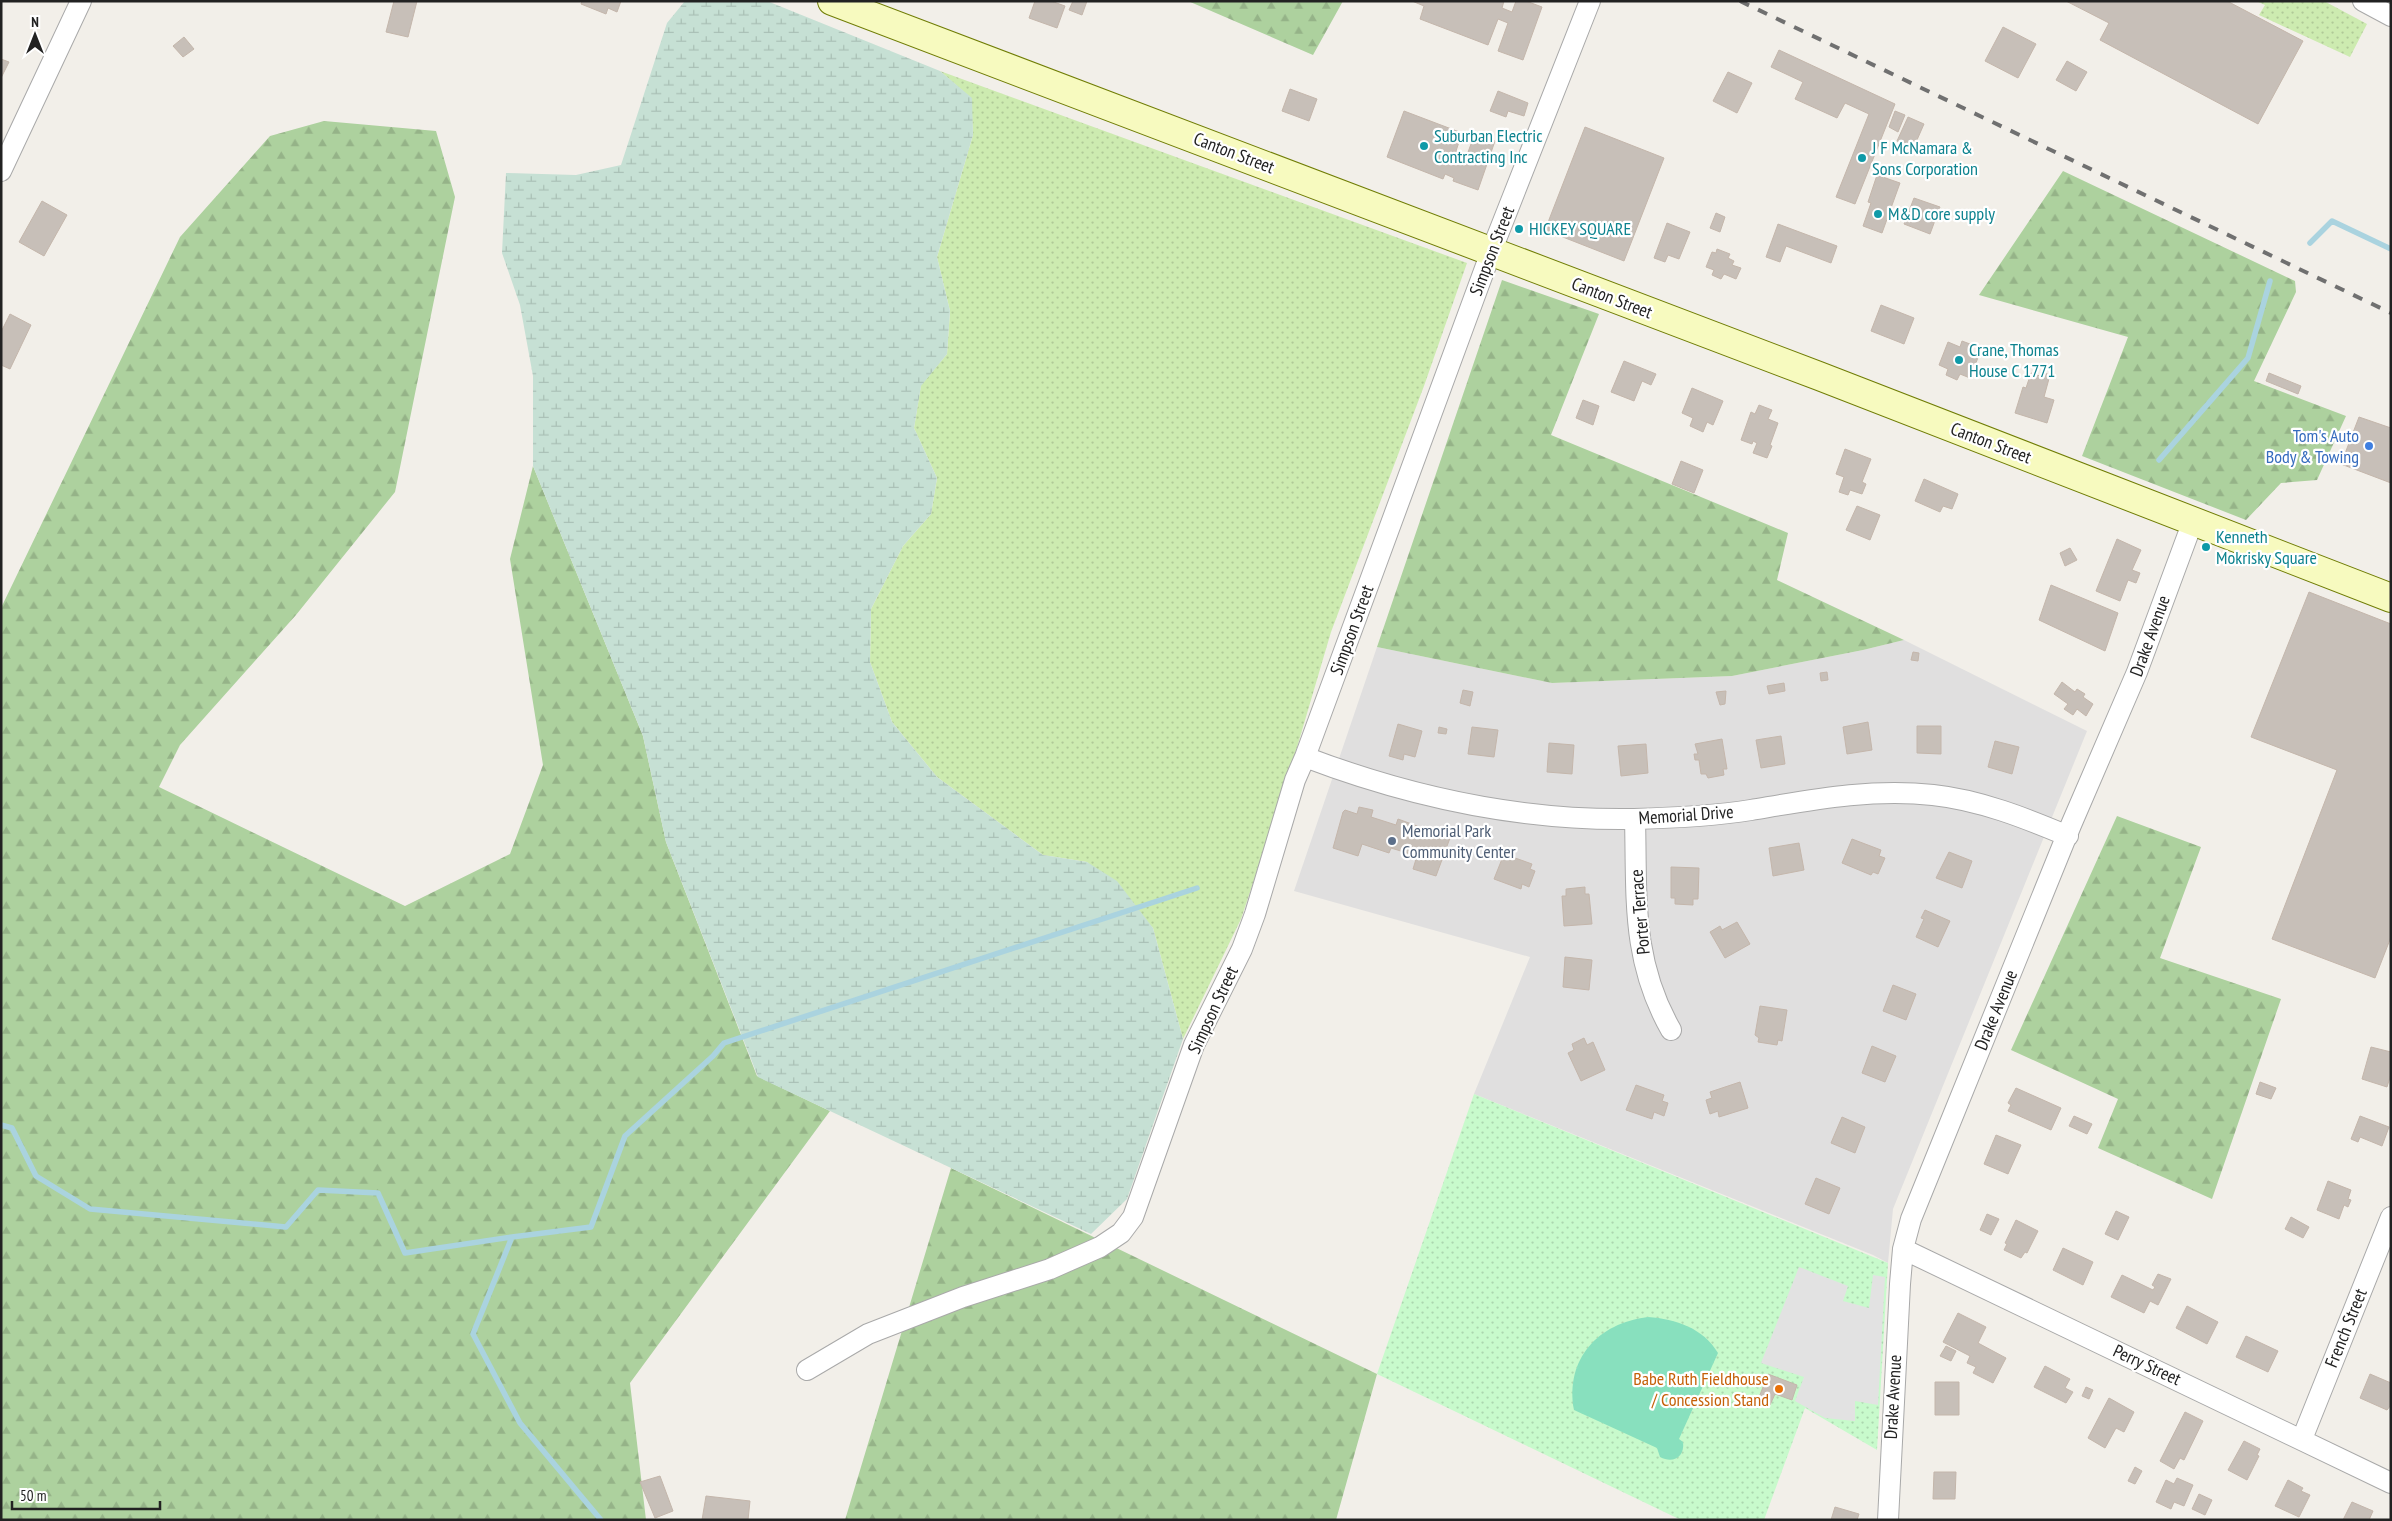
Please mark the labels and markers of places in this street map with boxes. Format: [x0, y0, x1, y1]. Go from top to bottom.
place label: Suburban Electric Contracting Inc [1434, 124, 1543, 168]
place label: J F McNamara & Sons Corporation [1871, 136, 1978, 180]
marker: Suburban Electric Contracting Inc [1418, 140, 1430, 152]
marker: J F McNamara & Sons Corporation [1856, 152, 1868, 164]
place label: M&D core supply [1888, 202, 1995, 225]
marker: M&D core supply [1872, 208, 1884, 220]
place label: HICKEY SQUARE [1529, 217, 1631, 240]
marker: HICKEY SQUARE [1513, 223, 1525, 235]
place label: Crane, Thomas House C 1771 [1969, 338, 2059, 382]
marker: Crane, Thomas House C 1771 [1953, 354, 1965, 366]
place label: Tom's Auto Body & Towing [2266, 424, 2359, 468]
marker: Tom's Auto Body & Towing [2363, 440, 2375, 452]
place label: Kenneth Mokrisky Square [2216, 525, 2317, 569]
marker: Kenneth Mokrisky Square [2200, 541, 2212, 553]
place label: Memorial Park Community Center [1402, 819, 1516, 863]
marker: Memorial Park Community Center [1386, 835, 1398, 847]
place label: Babe Ruth Fieldhouse / Concession Stand [1633, 1367, 1769, 1411]
marker: Babe Ruth Fieldhouse / Concession Stand [1773, 1383, 1785, 1395]

